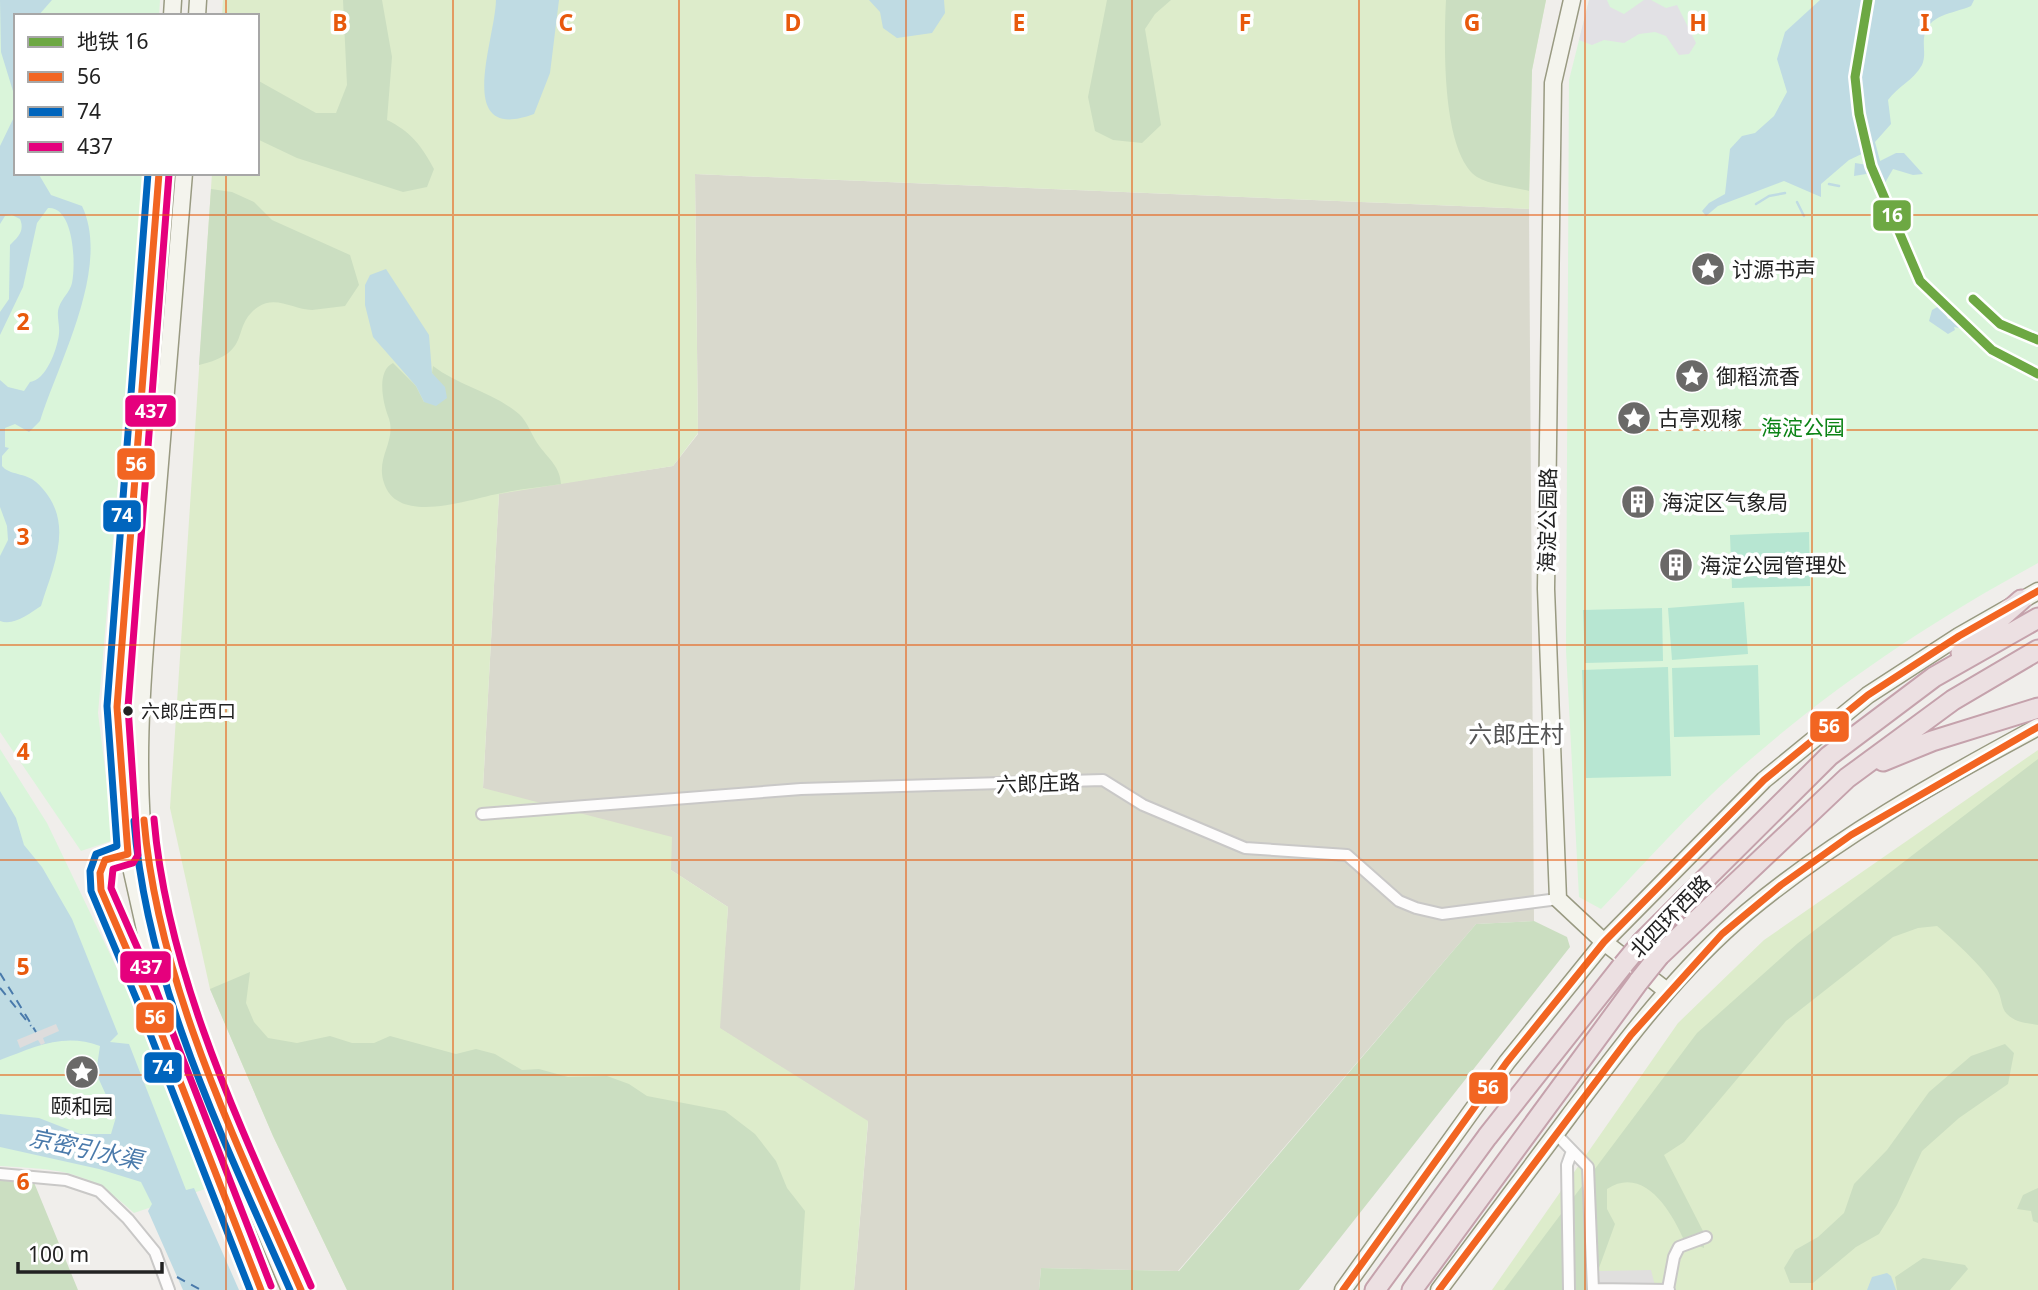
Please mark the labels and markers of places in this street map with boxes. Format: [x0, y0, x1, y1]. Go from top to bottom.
place icon: 讨源书声 [1689, 250, 1727, 288]
place label: 讨源书声 [1732, 255, 1816, 283]
place icon: 御稻流香 [1673, 357, 1711, 395]
place label: 御稻流香 [1716, 362, 1800, 390]
place icon: 古亭观稼 [1615, 399, 1653, 437]
place label: 古亭观稼 [1658, 404, 1742, 432]
building icon: 海淀区气象局 [1619, 483, 1657, 521]
place label: 海淀区气象局 [1662, 488, 1788, 516]
building icon: 海淀公园管理处 [1657, 546, 1695, 584]
place label: 海淀公园管理处 [1700, 551, 1847, 579]
place label: 六郎庄西口 [141, 698, 236, 724]
marker: 六郎庄西口 [121, 704, 135, 718]
place icon: 颐和园 [63, 1053, 101, 1091]
place label: 颐和园 [51, 1092, 114, 1120]

